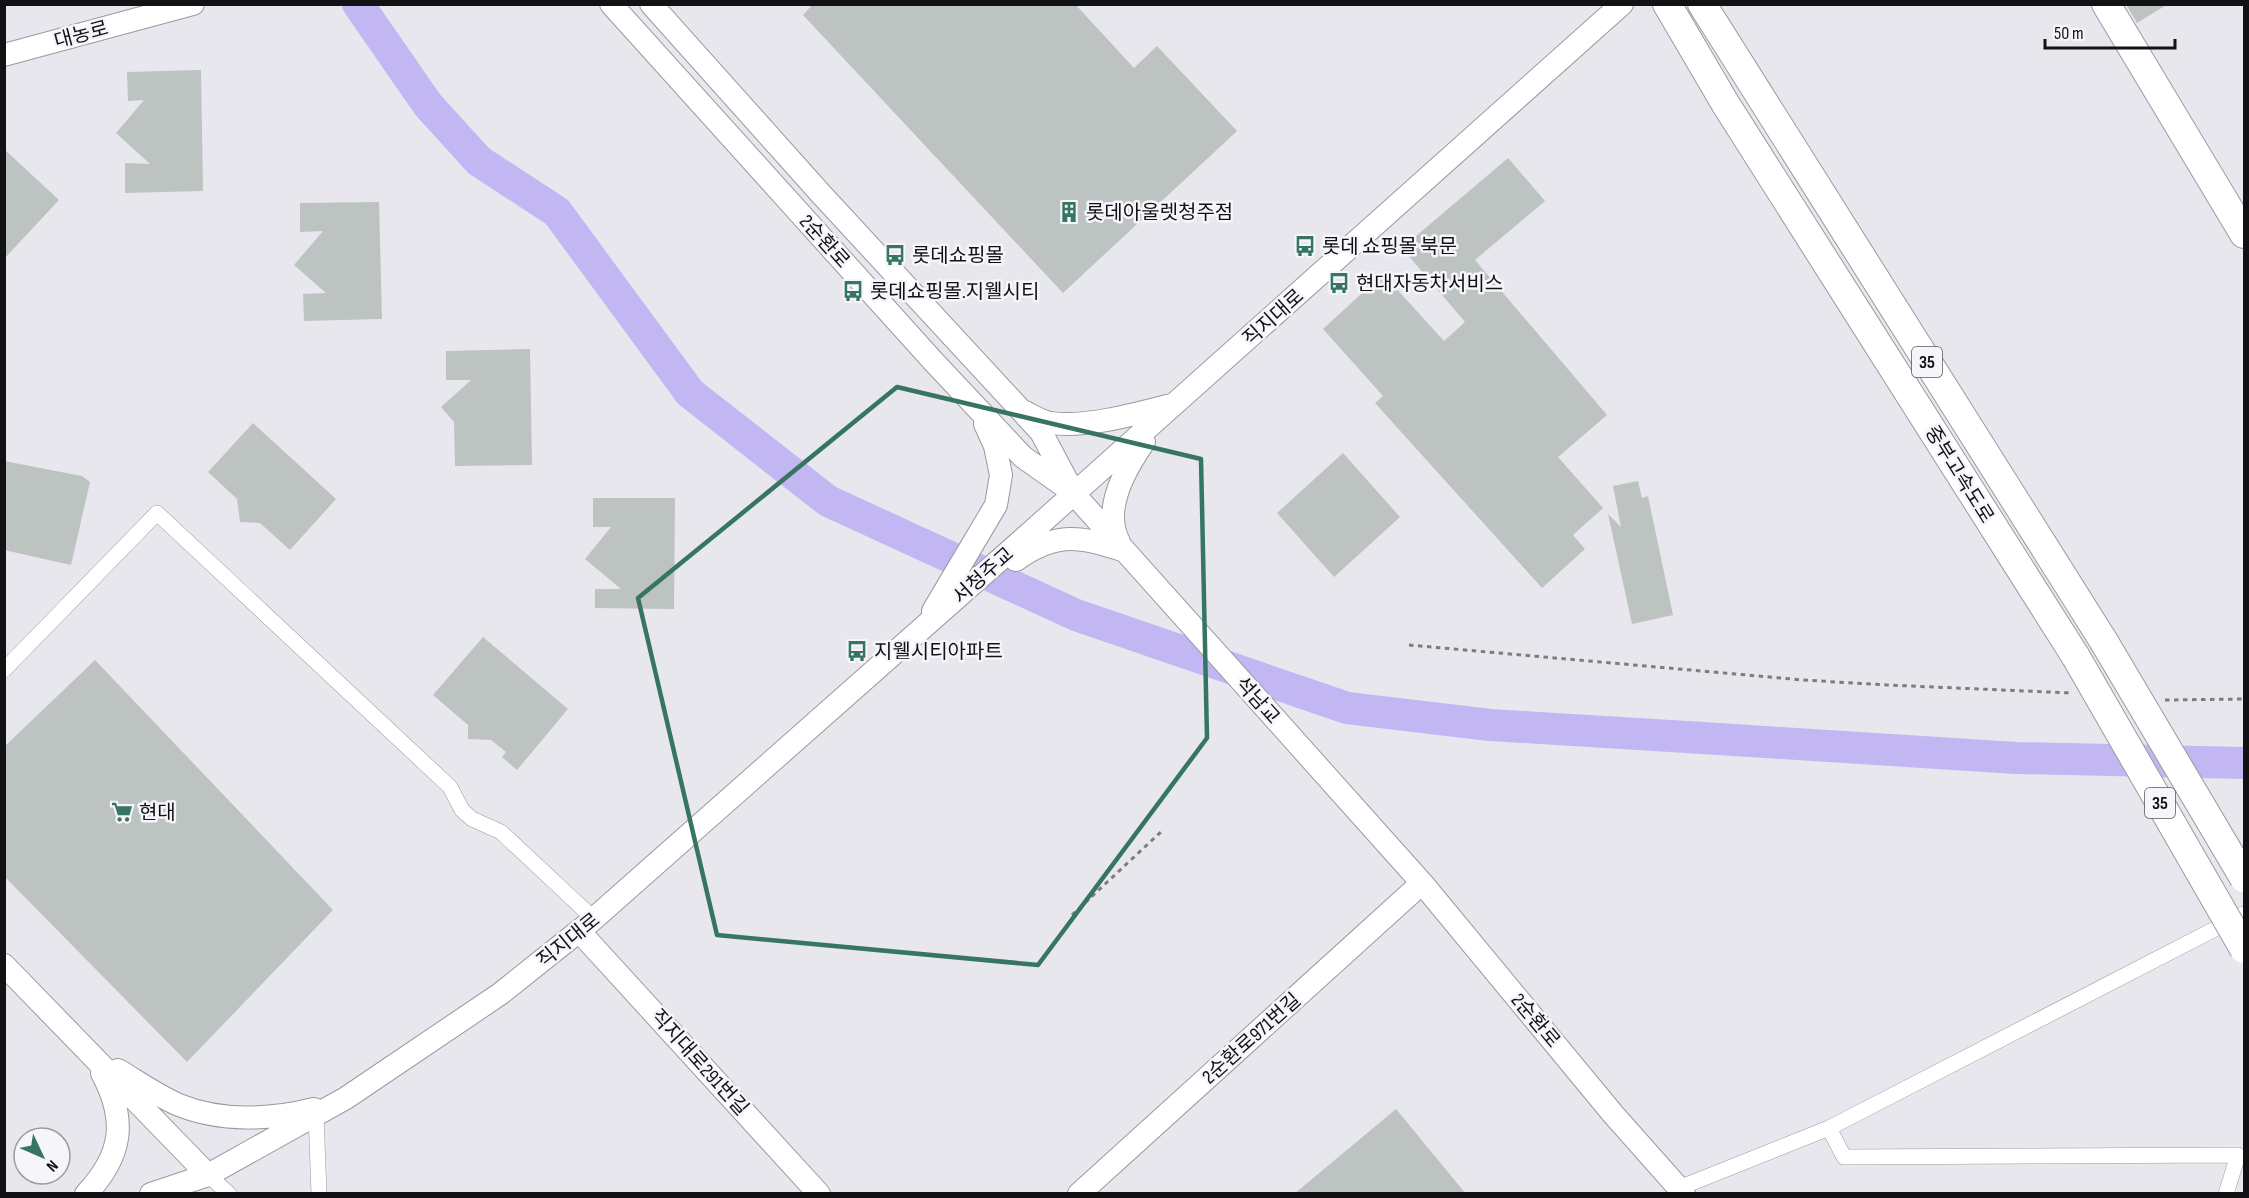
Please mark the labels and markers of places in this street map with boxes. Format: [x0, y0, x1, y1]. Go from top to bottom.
building icon: 롯데아울렛청주점 [1057, 200, 1081, 224]
place label: 롯데아울렛청주점 [1086, 201, 1233, 225]
bus stop icon: 롯데 쇼핑몰 북문 [1293, 234, 1317, 258]
place label: 롯데 쇼핑몰 북문 [1322, 235, 1457, 259]
bus stop icon: 롯데쇼핑몰 [883, 243, 907, 267]
place label: 롯데쇼핑몰 [912, 244, 1004, 268]
bus stop icon: 현대자동차서비스 [1327, 271, 1351, 295]
place label: 현대자동차서비스 [1356, 272, 1503, 296]
bus stop icon: 롯데쇼핑몰.지웰시티 [841, 279, 865, 303]
place label: 롯데쇼핑몰.지웰시티 [870, 280, 1039, 304]
bus stop icon: 지웰시티아파트 [845, 639, 869, 663]
place label: 지웰시티아파트 [874, 640, 1003, 664]
supermarket icon: 현대 [110, 800, 134, 824]
place label: 현대 [139, 801, 176, 825]

